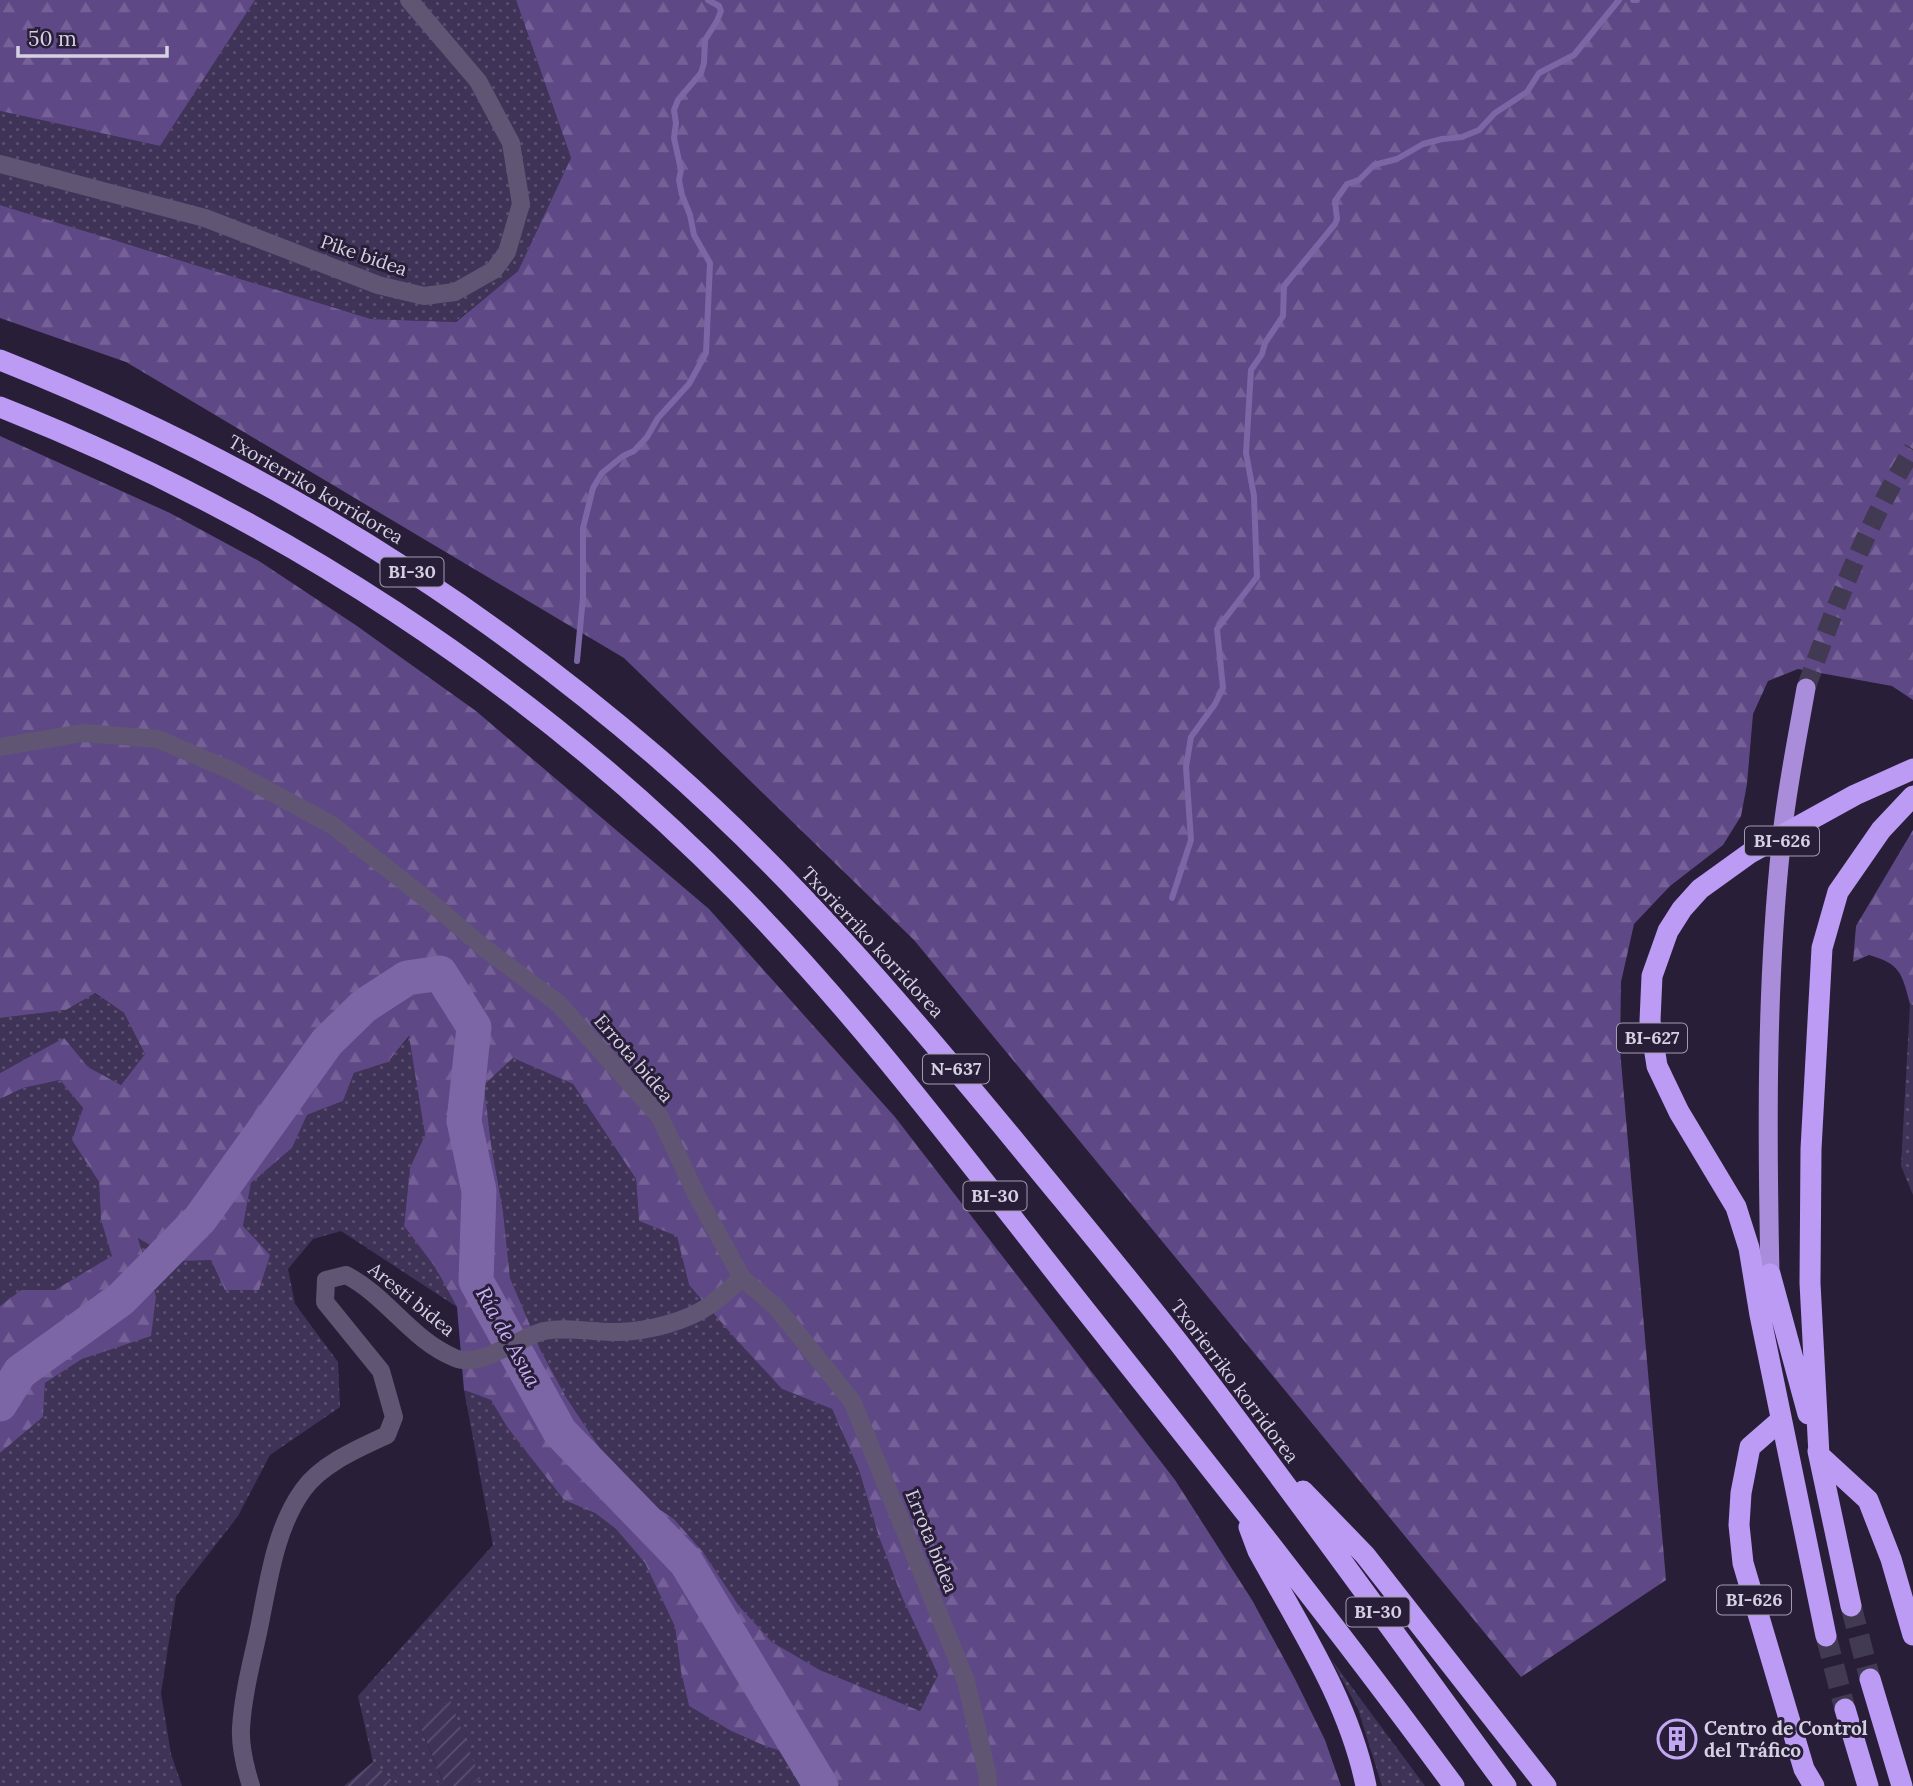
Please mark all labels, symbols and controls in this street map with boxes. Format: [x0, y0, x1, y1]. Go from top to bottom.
scale bar [18, 14, 166, 58]
text: 50 m [28, 25, 77, 52]
street label: Pike bidea [318, 229, 411, 281]
street label: Txorierriko korridorea [224, 429, 408, 549]
road number: BI-30 [380, 558, 444, 586]
road number: BI-626 [1745, 826, 1819, 856]
street label: Txorierriko korridorea [797, 861, 950, 1023]
street label: Errota bidea [589, 1009, 679, 1107]
road number: BI-627 [1617, 1023, 1687, 1052]
road number: N-637 [923, 1054, 989, 1084]
road number: BI-30 [964, 1182, 1026, 1210]
street label: Aresti bidea [363, 1256, 460, 1341]
water label: Ría de Asua [470, 1282, 547, 1392]
street label: Txorierriko korridorea [1166, 1295, 1304, 1468]
street label: Errota bidea [900, 1486, 964, 1596]
road number: BI-626 [1717, 1586, 1791, 1615]
road number: BI-30 [1346, 1597, 1410, 1626]
place label: Centro de Control del Tráfico [1704, 1716, 1868, 1762]
building icon: Centro de Control del Tráfico [1656, 1718, 1698, 1760]

